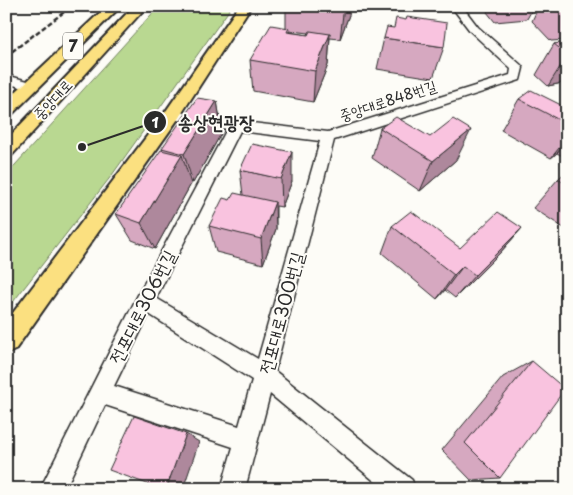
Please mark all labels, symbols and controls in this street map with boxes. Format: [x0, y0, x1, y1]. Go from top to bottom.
road number: 7 [63, 32, 83, 59]
street label: 중앙대로 [27, 73, 77, 124]
street label: 중앙대로848번길 [336, 73, 439, 126]
callout: 송상현광장 [143, 105, 264, 139]
text: 송상현광장 [178, 107, 255, 135]
text: 1 [151, 110, 159, 133]
street label: 전포대로306번길 [101, 244, 182, 368]
street label: 전포대로300번길 [251, 248, 310, 377]

